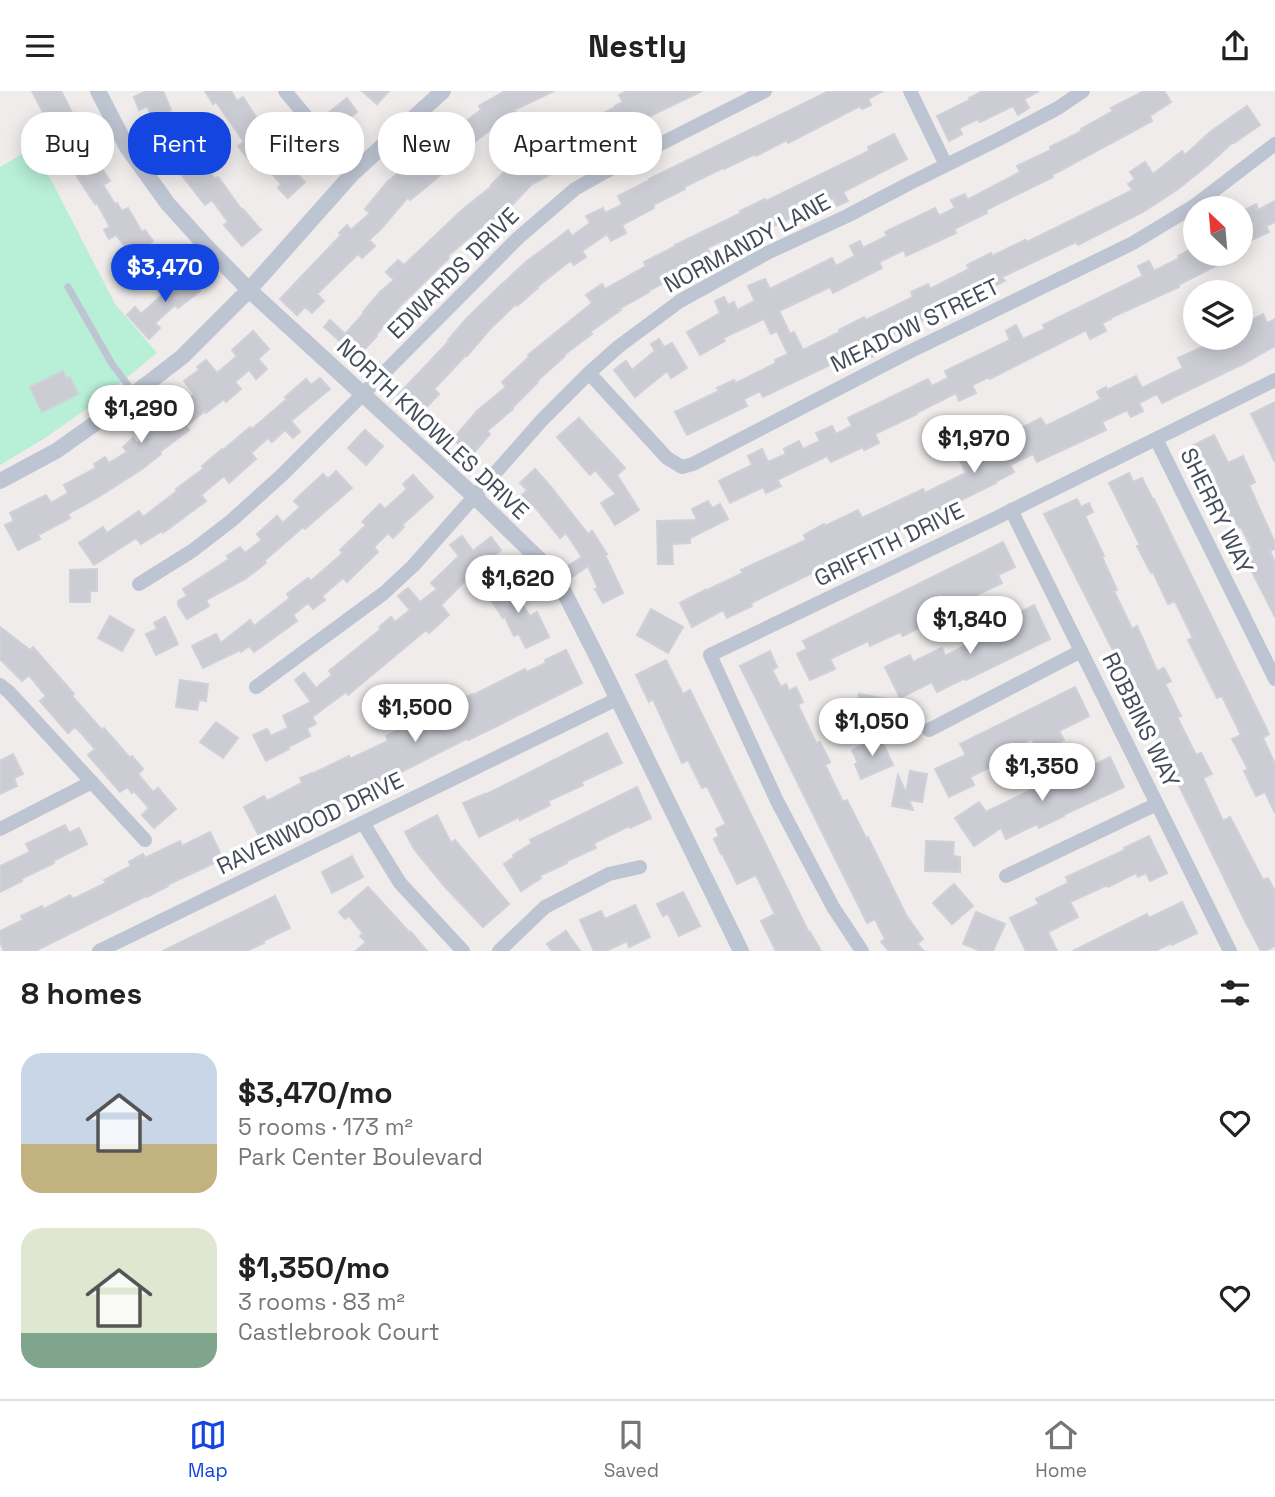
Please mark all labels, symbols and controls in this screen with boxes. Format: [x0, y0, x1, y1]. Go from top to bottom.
text: Nestly [588, 26, 687, 66]
icon: menu [21, 27, 59, 65]
icon: share [1216, 27, 1254, 65]
chip: Buy [21, 112, 114, 175]
chip: Rent [128, 112, 231, 175]
chip: Filters [245, 112, 364, 175]
chip: New [378, 112, 475, 175]
chip: Apartment [489, 112, 662, 175]
street label: NORMANDY LANE [659, 186, 835, 300]
north arrow [1183, 196, 1253, 266]
map controls [1183, 196, 1253, 350]
street label: EDWARDS DRIVE [381, 201, 525, 345]
pin: $3,470 [108, 245, 222, 304]
text: $3,470 [127, 252, 203, 282]
street label: MEADOW STREET [825, 271, 1005, 379]
button: layers [1183, 280, 1253, 350]
street label: NORTH KNOWLES DRIVE [331, 332, 535, 526]
pin: $1,290 [84, 385, 198, 445]
text: $1,290 [104, 393, 178, 423]
pin: $1,970 [917, 415, 1031, 475]
text: $1,970 [938, 423, 1010, 453]
street label: SHERRY WAY [1174, 443, 1260, 579]
street label: GRIFFITH DRIVE [809, 495, 969, 593]
pin: $1,620 [461, 555, 575, 615]
text: $1,620 [481, 563, 555, 593]
pin: $1,840 [913, 596, 1027, 656]
text: $1,840 [933, 604, 1007, 634]
street label: ROBBINS WAY [1095, 647, 1187, 793]
pin: $1,500 [358, 685, 472, 744]
text: $1,500 [378, 692, 452, 722]
pin: $1,050 [815, 699, 929, 758]
text: $1,050 [835, 706, 909, 736]
pin: $1,350 [985, 743, 1099, 803]
text: $1,350 [1005, 751, 1079, 781]
street label: RAVENWOOD DRIVE [212, 765, 408, 881]
text: 8 homes [21, 974, 142, 1013]
icon: filters [1216, 974, 1254, 1012]
text: $3,470/mo [238, 1073, 393, 1112]
icon: home [77, 1081, 161, 1165]
icon: heart [1216, 1104, 1254, 1142]
text: 5 rooms · 173 m² [238, 1112, 413, 1142]
text: Park Center Boulevard [238, 1142, 483, 1172]
text: $1,350/mo [238, 1248, 390, 1287]
icon: home [77, 1256, 161, 1340]
icon: heart [1216, 1279, 1254, 1317]
text: 3 rooms · 83 m² [238, 1287, 405, 1317]
text: Castlebrook Court [238, 1317, 440, 1347]
tab: Map [188, 1416, 228, 1483]
tab: Saved [604, 1416, 659, 1483]
tab: Home [1035, 1416, 1087, 1483]

